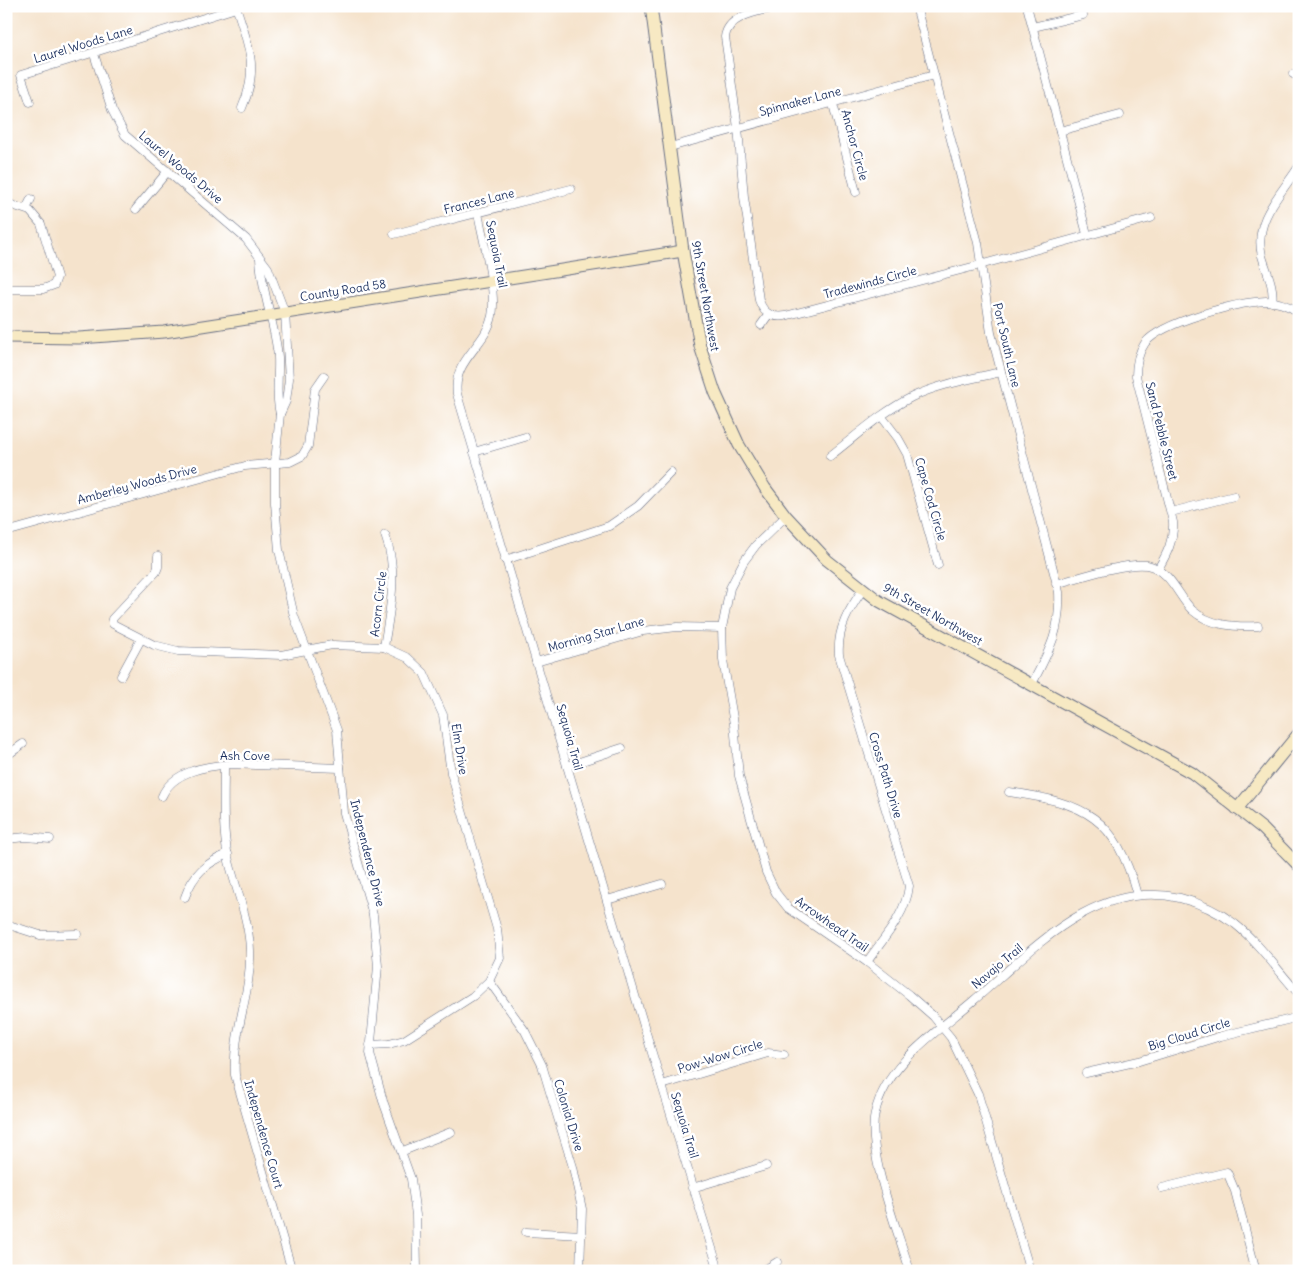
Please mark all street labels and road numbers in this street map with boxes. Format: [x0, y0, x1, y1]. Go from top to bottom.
street label: Laurel Woods Lane [32, 22, 134, 66]
street label: Spinnaker Lane [758, 83, 842, 119]
street label: Anchor Circle [838, 108, 872, 182]
street label: Laurel Woods Drive [136, 128, 226, 206]
street label: Frances Lane [442, 185, 516, 217]
street label: Sequoia Trail [483, 219, 511, 289]
street label: 9th Street Northwest [689, 240, 723, 352]
street label: Tradewinds Circle [822, 262, 918, 302]
street label: County Road 58 [299, 276, 387, 304]
street label: Port South Lane [990, 301, 1024, 389]
street label: Sand Pebble Street [1143, 380, 1181, 482]
street label: Cape Cod Circle [912, 456, 950, 542]
street label: Amberley Woods Drive [76, 461, 198, 507]
street label: Acorn Circle [367, 570, 389, 638]
street label: 9th Street Northwest [881, 580, 985, 648]
street label: Morning Star Lane [546, 613, 646, 655]
street label: Sequoia Trail [553, 702, 587, 772]
street label: Elm Drive [449, 722, 471, 776]
street label: Cross Path Drive [866, 730, 906, 820]
street label: Ash Cove [220, 748, 270, 763]
street label: Independence Drive [347, 798, 389, 908]
street label: Arrowhead Trail [792, 893, 872, 955]
street label: Navajo Trail [968, 940, 1026, 992]
street label: Big Cloud Circle [1146, 1014, 1232, 1054]
street label: Pow-Wow Circle [676, 1036, 764, 1076]
street label: Colonial Drive [551, 1077, 587, 1153]
street label: Independence Court [241, 1078, 287, 1190]
street label: Sequoia Trail [668, 1090, 702, 1160]

